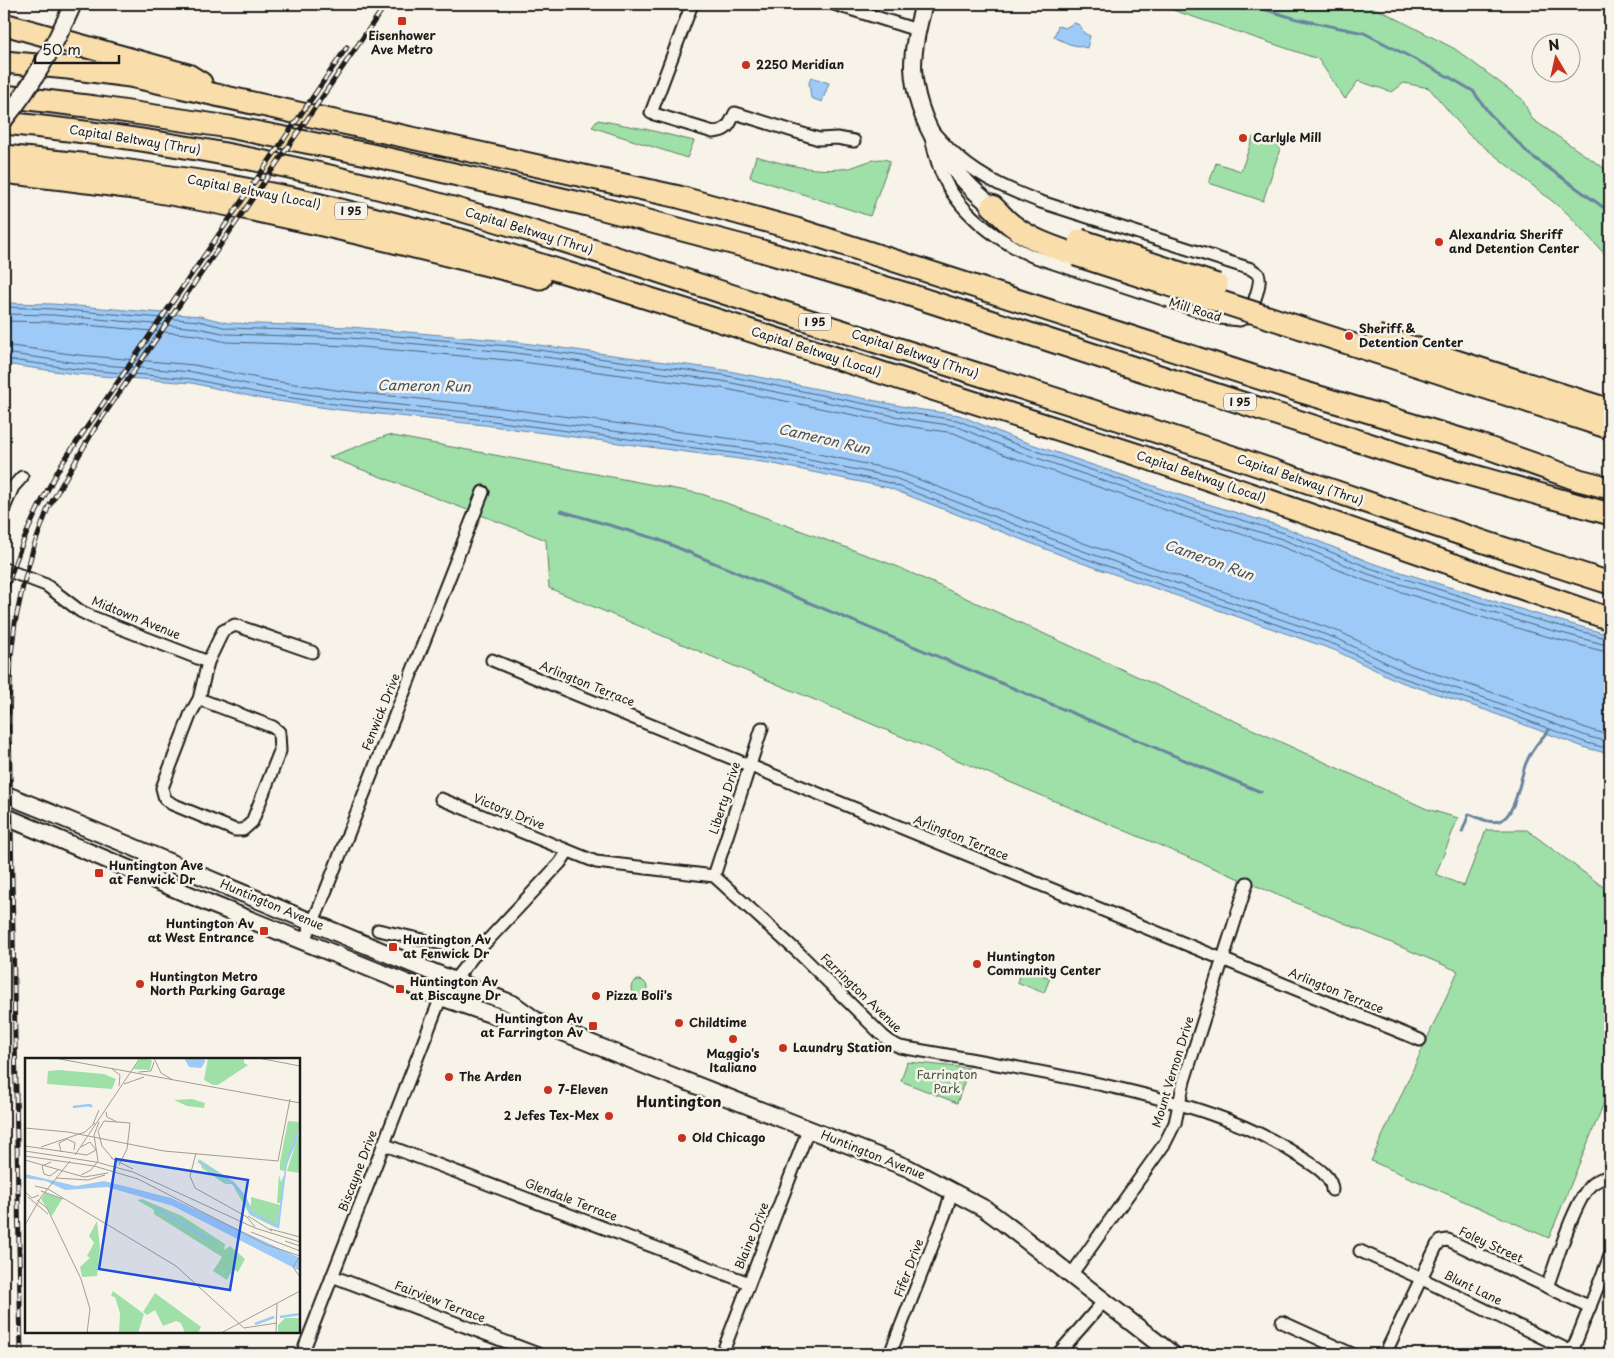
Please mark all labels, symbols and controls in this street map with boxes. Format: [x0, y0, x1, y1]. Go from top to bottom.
marker: Eisenhower Ave Metro [396, 15, 408, 27]
place label: Eisenhower Ave Metro [368, 26, 436, 58]
scale bar [35, 32, 119, 64]
north arrow [1532, 32, 1582, 82]
text: N [1547, 33, 1561, 56]
text: 50 m [42, 37, 81, 60]
place label: 2250 Meridian [756, 55, 844, 73]
marker: 2250 Meridian [740, 59, 752, 71]
street label: Capital Beltway (Thru) [68, 120, 202, 158]
place label: Carlyle Mill [1253, 128, 1321, 146]
marker: Carlyle Mill [1237, 132, 1249, 144]
street label: Capital Beltway (Local) [186, 169, 323, 213]
road number: I 95 [335, 202, 367, 220]
street label: Capital Beltway (Thru) [463, 202, 595, 258]
place label: Alexandria Sheriff and Detention Center [1448, 225, 1580, 257]
marker: Alexandria Sheriff and Detention Center [1433, 236, 1445, 248]
street label: Mill Road [1167, 293, 1224, 326]
road number: I 95 [799, 314, 831, 331]
place label: Sheriff & Detention Center [1359, 319, 1464, 351]
street label: Capital Beltway (Local) [749, 322, 884, 381]
street label: Capital Beltway (Thru) [849, 324, 981, 382]
marker: Sheriff & Detention Center [1343, 330, 1355, 342]
water label: Cameron Run [377, 374, 471, 397]
road number: I 95 [1224, 394, 1256, 411]
water label: Cameron Run [776, 418, 872, 459]
street label: Capital Beltway (Local) [1134, 445, 1268, 507]
street label: Capital Beltway (Thru) [1235, 449, 1366, 509]
water label: Cameron Run [1162, 534, 1257, 586]
street label: Midtown Avenue [89, 591, 184, 643]
street label: Arlington Terrace [537, 656, 638, 710]
street label: Fenwick Drive [356, 670, 404, 753]
street label: Liberty Drive [704, 759, 744, 836]
street label: Victory Drive [471, 789, 548, 834]
street label: Arlington Terrace [911, 810, 1012, 864]
place label: Huntington Ave at Fenwick Dr [109, 856, 204, 888]
marker: Huntington Ave at Fenwick Dr [93, 867, 105, 879]
street label: Huntington Avenue [218, 874, 328, 934]
place label: Huntington Av at West Entrance [148, 914, 254, 946]
marker: Huntington Av at West Entrance [258, 925, 270, 937]
place label: Huntington Av at Fenwick Dr [403, 930, 491, 962]
marker: Huntington Av at Fenwick Dr [387, 941, 399, 953]
place label: Huntington Community Center [987, 947, 1102, 979]
street label: Farrington Avenue [817, 949, 907, 1036]
marker: Huntington Community Center [971, 958, 983, 970]
street label: Arlington Terrace [1286, 963, 1387, 1017]
place label: Huntington Metro North Parking Garage [150, 967, 286, 999]
place label: Huntington Av at Biscayne Dr [410, 972, 502, 1004]
marker: Huntington Metro North Parking Garage [134, 978, 146, 990]
marker: Huntington Av at Biscayne Dr [394, 983, 406, 995]
place label: Pizza Boli's [606, 986, 672, 1004]
marker: Pizza Boli's [590, 990, 602, 1002]
place label: Huntington Av at Farrington Av [481, 1009, 583, 1041]
place label: Childtime [689, 1013, 747, 1031]
street label: Mount Vernon Drive [1147, 1014, 1198, 1130]
marker: Childtime [673, 1017, 685, 1029]
marker: Huntington Av at Farrington Av [587, 1020, 599, 1032]
marker: Maggio's Italiano [727, 1033, 739, 1045]
place label: Laundry Station [793, 1038, 892, 1056]
marker: Laundry Station [777, 1042, 789, 1054]
place label: Maggio's Italiano [707, 1044, 760, 1076]
inset map [25, 1058, 300, 1333]
park label: Farrington Park [916, 1065, 978, 1097]
place label: The Arden [459, 1067, 522, 1085]
marker: The Arden [443, 1071, 455, 1083]
place label: 7-Eleven [558, 1080, 608, 1098]
marker: 7-Eleven [542, 1084, 554, 1096]
district label: Huntington [636, 1089, 722, 1112]
place label: 2 Jefes Tex-Mex [504, 1106, 599, 1124]
marker: 2 Jefes Tex-Mex [603, 1110, 615, 1122]
street label: Huntington Avenue [818, 1125, 929, 1183]
street label: Biscayne Drive [333, 1127, 381, 1214]
place label: Old Chicago [692, 1128, 765, 1146]
marker: Old Chicago [676, 1132, 688, 1144]
street label: Glendale Terrace [522, 1173, 620, 1225]
street label: Blaine Drive [729, 1199, 773, 1272]
street label: Foley Street [1456, 1221, 1527, 1267]
street label: Fifer Drive [889, 1236, 927, 1299]
street label: Blunt Lane [1441, 1265, 1506, 1309]
street label: Fairview Terrace [392, 1275, 488, 1327]

